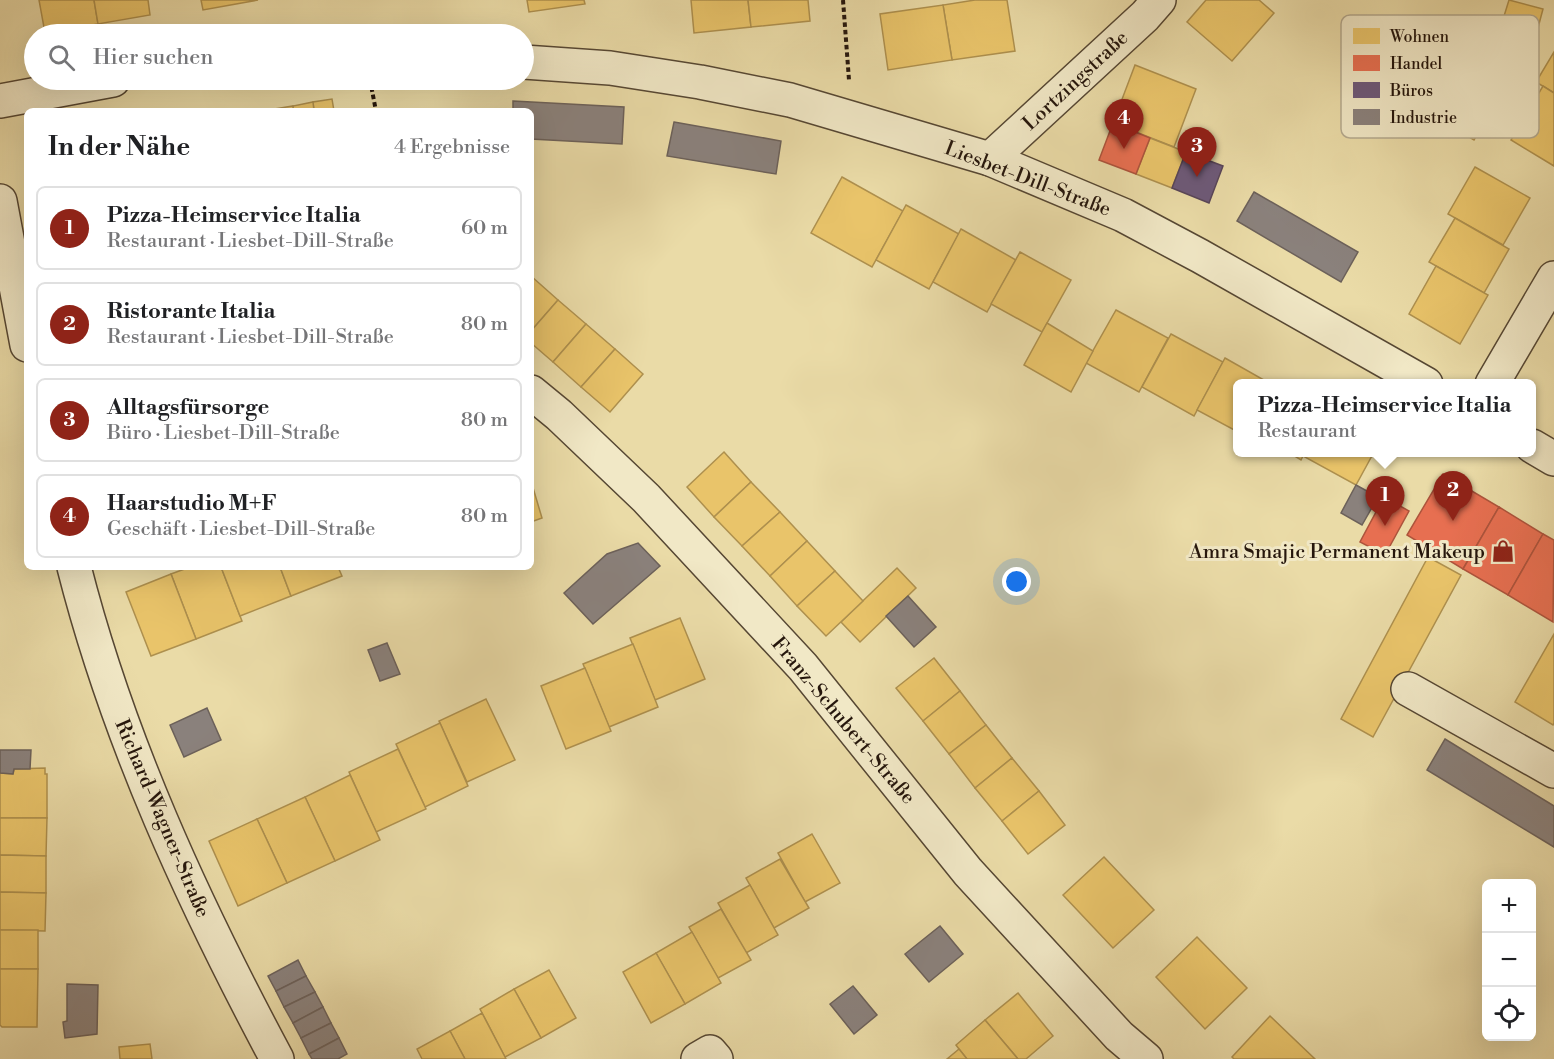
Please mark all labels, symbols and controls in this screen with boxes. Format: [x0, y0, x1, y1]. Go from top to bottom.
legend [1341, 15, 1539, 138]
search box [24, 24, 534, 90]
street label: Lortzingstraße [1018, 26, 1134, 136]
text: Wohnen [1389, 27, 1450, 47]
icon: search [45, 41, 78, 74]
text: Hier suchen [93, 44, 213, 71]
text: Handel [1390, 54, 1443, 74]
text: Büros [1389, 81, 1433, 101]
pin: 4 [1104, 100, 1144, 149]
text: Industrie [1390, 108, 1457, 128]
pin: 3 [1178, 128, 1216, 177]
text: In der Nähe [48, 131, 190, 163]
text: 4 Ergebnisse [394, 135, 510, 160]
street label: Liesbet-Dill-Straße [941, 136, 1114, 223]
text: Pizza-Heimservice Italia [107, 202, 361, 229]
text: 1 [65, 216, 74, 241]
text: 60 m [461, 216, 508, 241]
text: Restaurant · Liesbet-Dill-Straße [107, 229, 394, 254]
text: Ristorante Italia [107, 298, 275, 325]
text: 2 [63, 312, 76, 337]
text: 80 m [461, 312, 508, 337]
text: Restaurant · Liesbet-Dill-Straße [107, 325, 394, 350]
popup [1233, 379, 1536, 457]
text: Pizza-Heimservice Italia [1258, 392, 1511, 419]
text: Alltagsfürsorge [107, 394, 269, 421]
text: 3 [63, 408, 76, 433]
text: 80 m [461, 408, 508, 433]
text: Restaurant [1258, 419, 1357, 444]
text: Büro · Liesbet-Dill-Straße [107, 421, 340, 446]
pin: 2 [1434, 472, 1472, 521]
pin: 1 [1366, 476, 1404, 526]
text: Haarstudio M+F [107, 490, 277, 517]
text: 4 [63, 504, 76, 529]
text: 80 m [461, 504, 508, 529]
text: Geschäft · Liesbet-Dill-Straße [107, 517, 375, 542]
shop icon: Amra Smajic Permanent Makeup [1490, 538, 1516, 564]
place label: Amra Smajic Permanent Makeup [1188, 540, 1485, 565]
your location [1002, 567, 1031, 596]
street label: Franz-Schubert-Straße [765, 632, 920, 810]
street label: Richard-Wagner-Straße [109, 716, 215, 922]
map controls [1482, 879, 1536, 1041]
button: + [1482, 879, 1536, 933]
button: − [1482, 933, 1536, 987]
button: locate [1482, 987, 1536, 1041]

